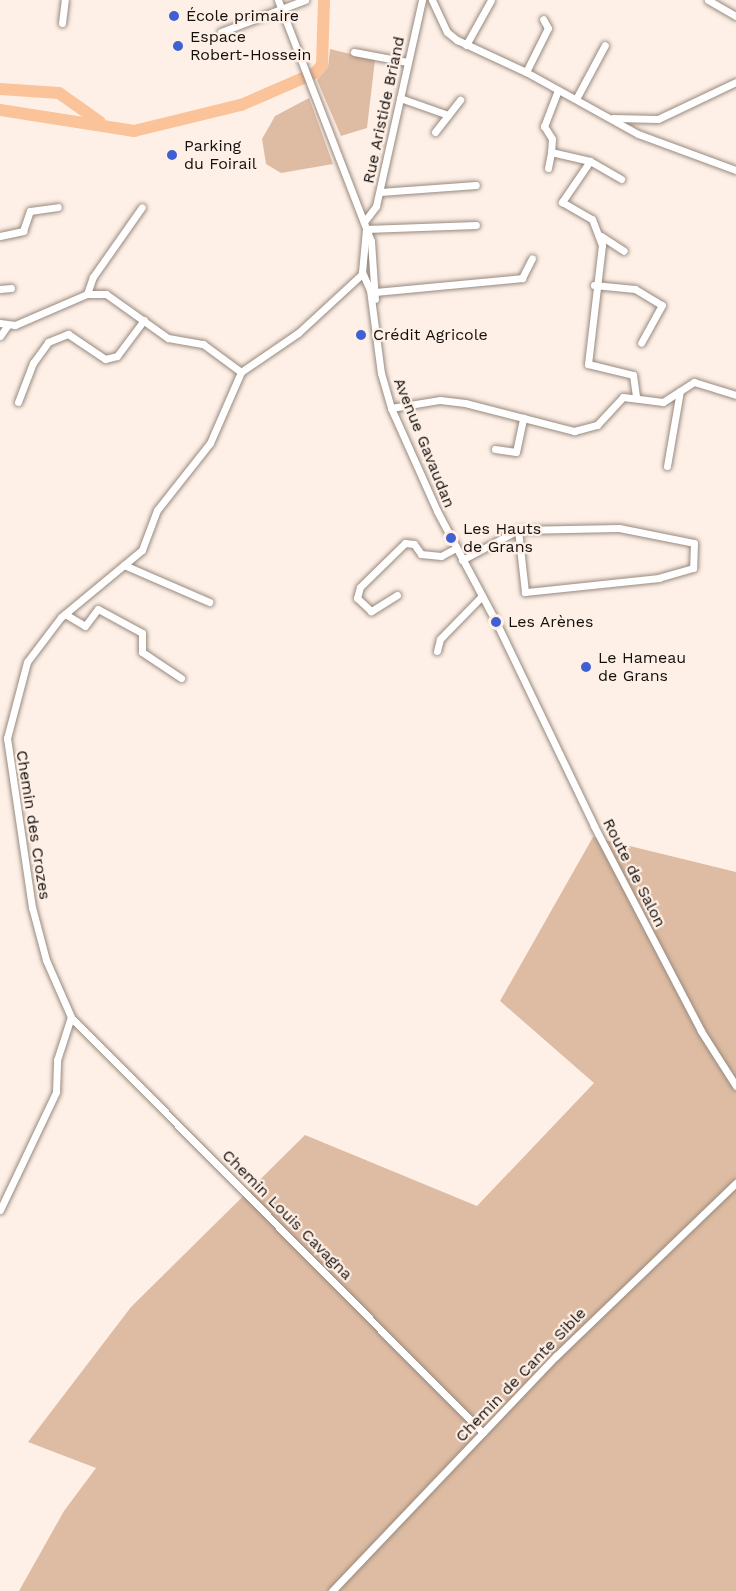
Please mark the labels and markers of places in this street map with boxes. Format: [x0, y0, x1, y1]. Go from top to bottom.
place label: École primaire [186, 6, 299, 26]
marker: École primaire [167, 9, 181, 23]
place label: Espace Robert-Hossein [190, 27, 311, 65]
marker: Espace Robert-Hossein [171, 39, 185, 53]
place label: Parking du Foirail [184, 136, 257, 174]
marker: Parking du Foirail [165, 148, 179, 162]
place label: Crédit Agricole [373, 325, 488, 345]
marker: Crédit Agricole [354, 328, 368, 342]
place label: Les Hauts de Grans [463, 519, 541, 557]
marker: Les Hauts de Grans [444, 531, 458, 545]
place label: Les Arènes [508, 612, 594, 632]
marker: Les Arènes [489, 615, 503, 629]
place label: Le Hameau de Grans [598, 648, 686, 686]
marker: Le Hameau de Grans [579, 660, 593, 674]

